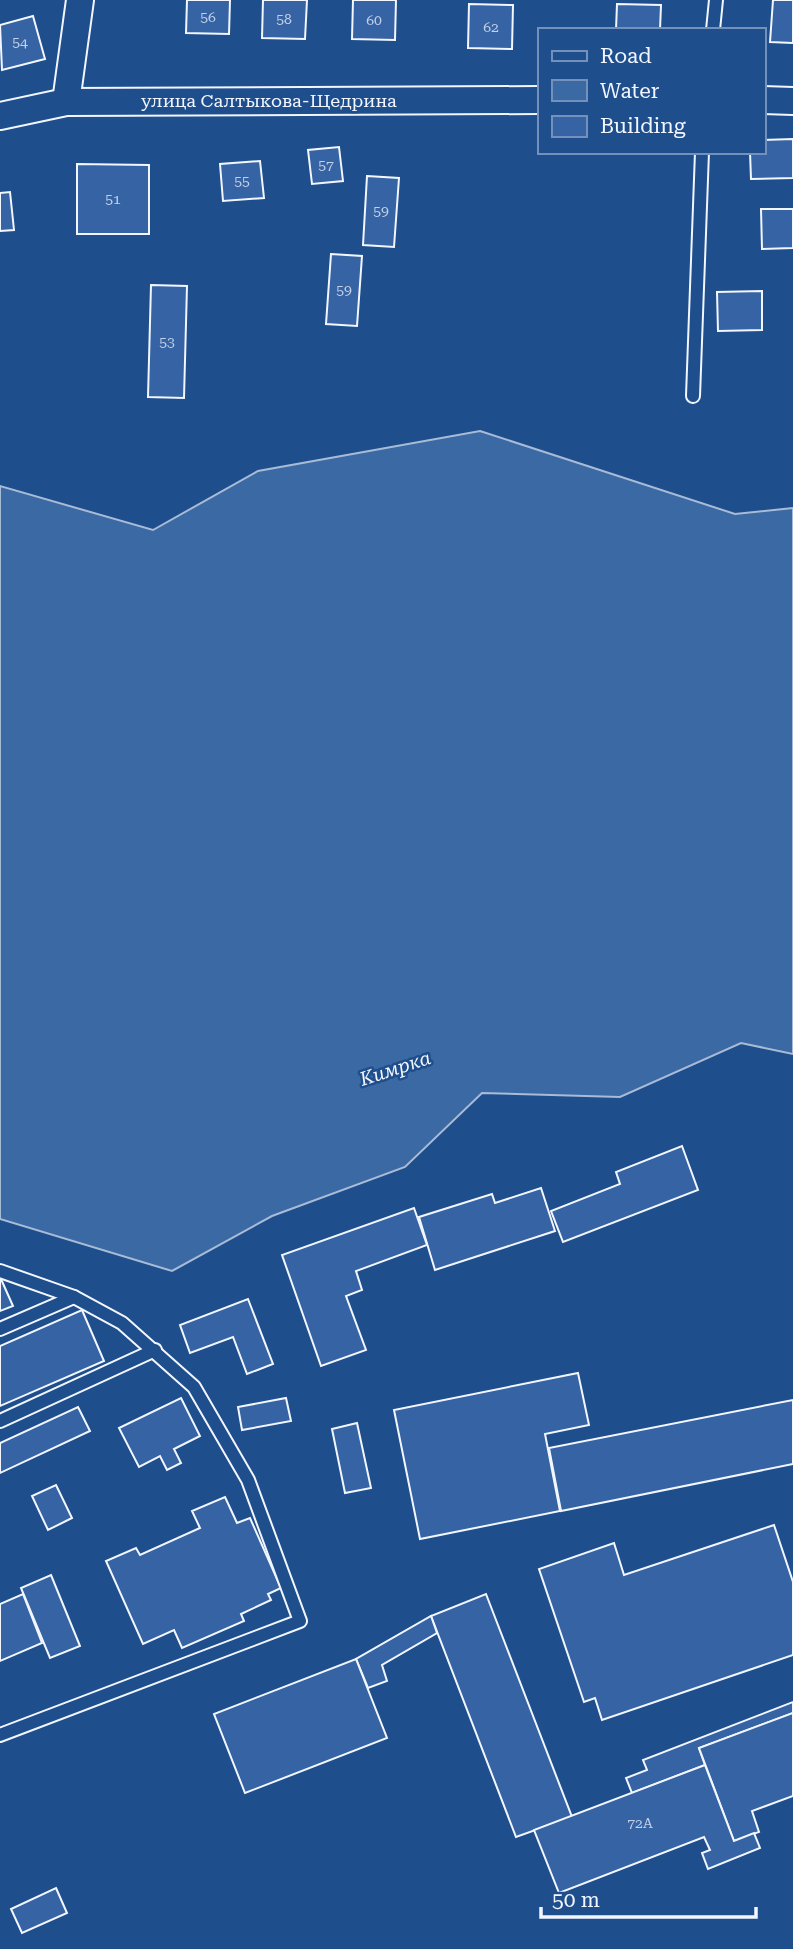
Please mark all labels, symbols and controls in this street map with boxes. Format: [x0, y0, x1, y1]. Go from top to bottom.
house number: 56 [200, 9, 216, 25]
house number: 58 [276, 11, 292, 27]
house number: 60 [366, 12, 382, 28]
house number: 62 [483, 19, 499, 35]
legend [538, 28, 765, 154]
house number: 54 [12, 34, 28, 50]
text: Road [600, 44, 652, 68]
text: Water [600, 79, 660, 103]
street label: улица Салтыкова-Щедрина [141, 90, 397, 111]
text: Building [600, 114, 686, 138]
house number: 57 [318, 157, 334, 173]
house number: 55 [234, 173, 250, 189]
house number: 51 [105, 191, 121, 207]
house number: 59 [373, 203, 389, 219]
house number: 59 [336, 282, 352, 298]
house number: 53 [159, 334, 175, 350]
water label: Кимрка [356, 1046, 434, 1091]
house number: 72А [627, 1815, 653, 1831]
scale bar [541, 1876, 756, 1920]
text: 50 m [552, 1888, 600, 1912]

